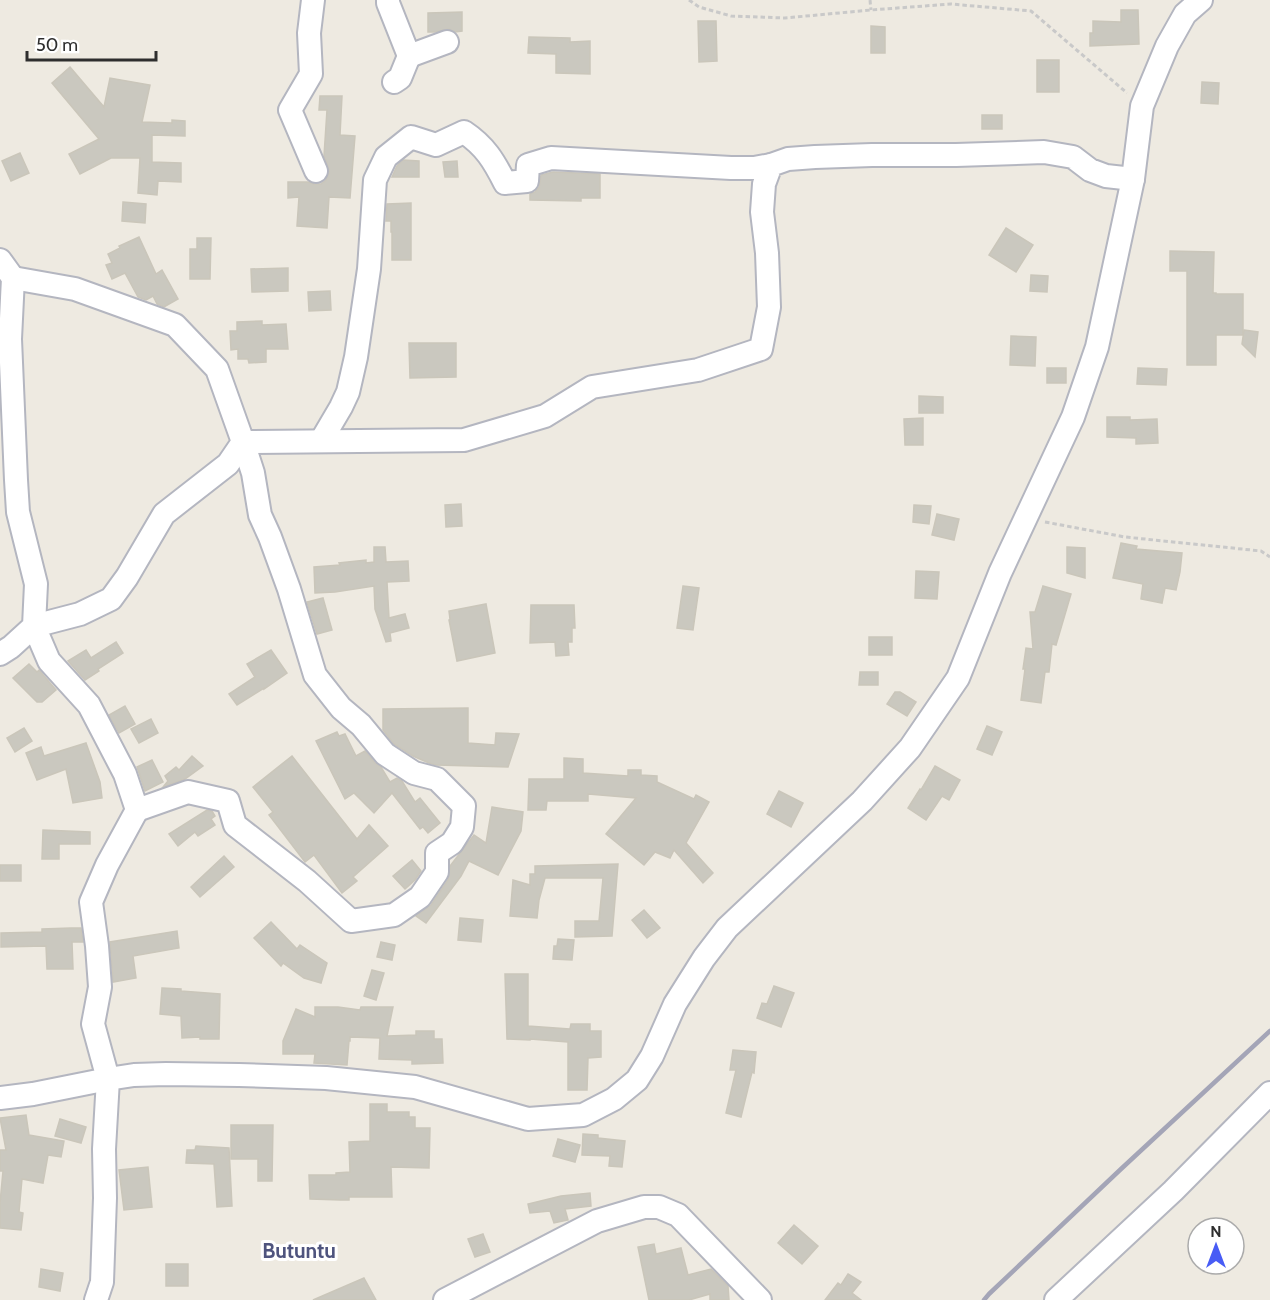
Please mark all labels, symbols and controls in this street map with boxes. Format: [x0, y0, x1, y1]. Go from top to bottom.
scale bar [27, 24, 156, 62]
text: 50 m [36, 34, 78, 56]
north arrow [1186, 1216, 1246, 1276]
text: N [1210, 1222, 1222, 1241]
district label: Butuntu [262, 1238, 336, 1263]

